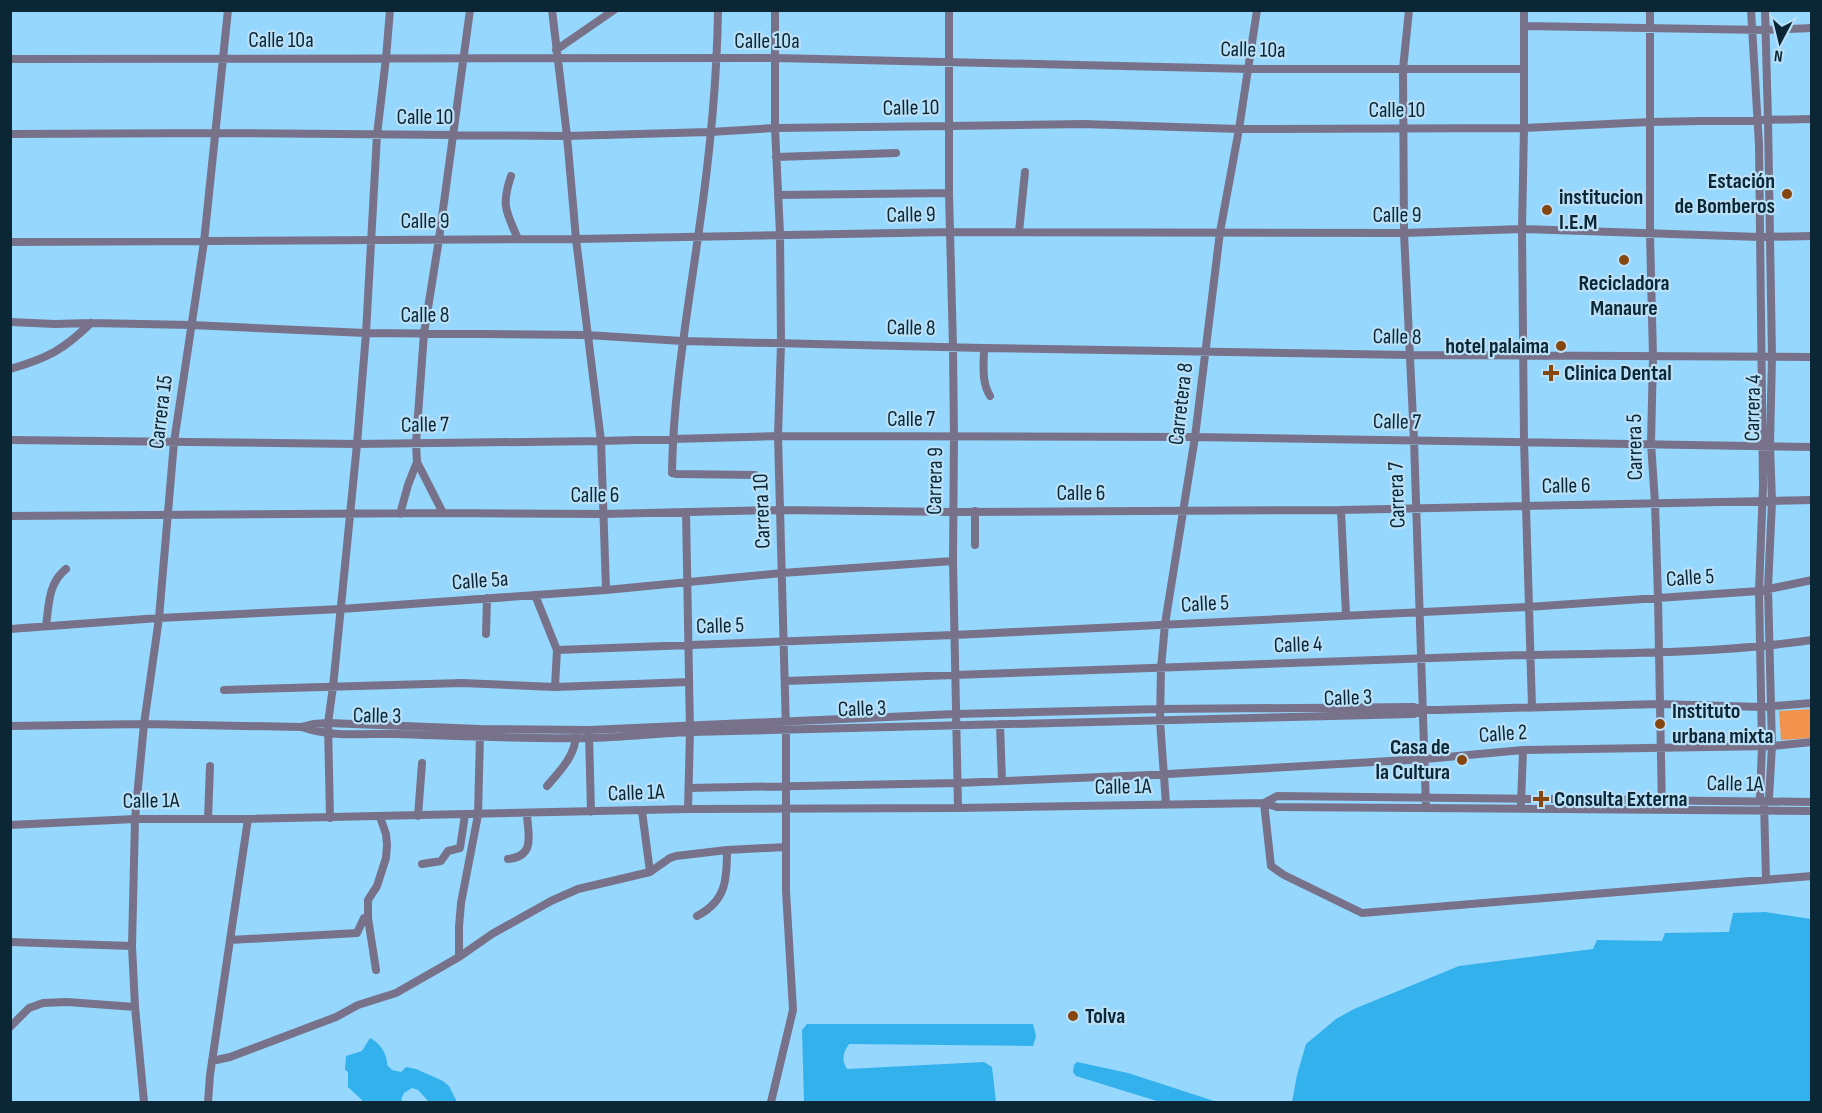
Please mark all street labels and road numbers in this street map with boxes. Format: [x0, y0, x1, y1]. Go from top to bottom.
street label: Calle 10a [248, 27, 314, 54]
street label: Calle 10a [734, 28, 800, 55]
street label: Calle 10a [1220, 36, 1286, 64]
street label: Calle 10 [882, 94, 940, 122]
street label: Calle 10 [1369, 97, 1425, 124]
street label: Calle 10 [397, 104, 453, 131]
street label: Calle 9 [886, 201, 936, 229]
street label: Calle 9 [1372, 202, 1422, 229]
street label: Calle 9 [400, 208, 450, 235]
street label: Calle 8 [401, 302, 449, 329]
street label: Calle 8 [886, 314, 936, 342]
street label: Calle 8 [1372, 323, 1422, 351]
street label: Carretera 8 [1163, 361, 1199, 447]
street label: Carrera 15 [143, 373, 179, 451]
street label: Carrera 4 [1739, 374, 1767, 442]
street label: Calle 7 [887, 406, 935, 433]
street label: Calle 7 [1373, 408, 1421, 436]
street label: Calle 7 [401, 411, 449, 439]
street label: Carrera 5 [1621, 413, 1649, 481]
street label: Carrera 9 [921, 447, 949, 515]
street label: Carrera 7 [1382, 461, 1412, 529]
street label: Calle 6 [1541, 472, 1591, 500]
street label: Carrera 10 [747, 473, 777, 549]
street label: Calle 6 [1057, 480, 1105, 507]
street label: Calle 6 [571, 482, 619, 509]
street label: Calle 5 [1665, 563, 1715, 593]
street label: Calle 5a [451, 566, 509, 596]
street label: Calle 5 [1180, 589, 1230, 619]
street label: Calle 5 [695, 612, 745, 640]
street label: Calle 4 [1273, 631, 1323, 659]
street label: Calle 3 [1323, 684, 1373, 712]
street label: Calle 3 [837, 695, 887, 723]
street label: Calle 3 [353, 702, 401, 730]
street label: Calle 2 [1478, 719, 1528, 749]
street label: Calle 1A [1706, 770, 1764, 798]
street label: Calle 1A [1094, 773, 1152, 801]
street label: Calle 1A [607, 778, 665, 807]
street label: Calle 1A [122, 787, 180, 815]

